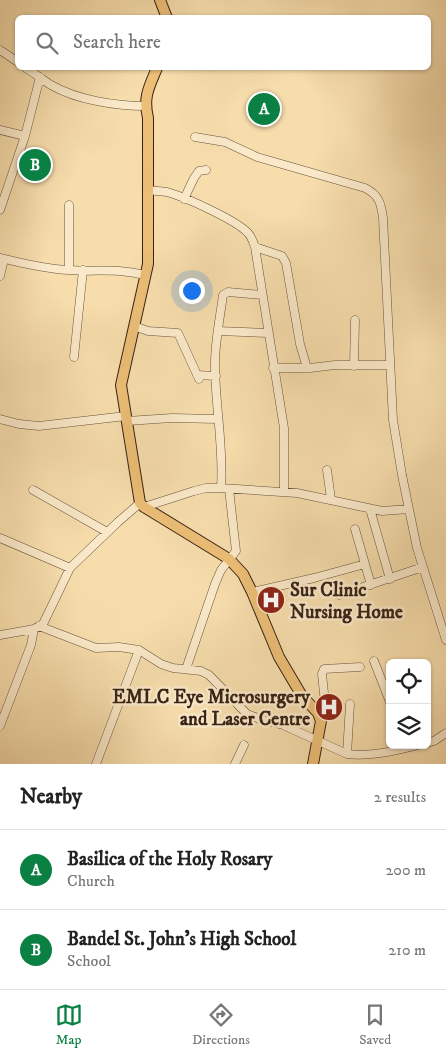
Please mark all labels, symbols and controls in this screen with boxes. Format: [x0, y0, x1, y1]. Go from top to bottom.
search box [15, 15, 431, 70]
icon: search [33, 29, 61, 57]
text: Search here [73, 31, 161, 54]
pin: A [248, 90, 280, 128]
pin: B [19, 146, 51, 184]
your location [179, 278, 205, 304]
place label: Sur Clinic Nursing Home [290, 579, 403, 624]
hospital icon: Sur Clinic Nursing Home [256, 585, 286, 615]
map controls [386, 659, 431, 749]
button: locate [386, 659, 431, 704]
place label: EMLC Eye Microsurgery and Laser Centre [112, 686, 311, 731]
hospital icon: EMLC Eye Microsurgery and Laser Centre [314, 692, 344, 722]
button: layers [386, 704, 431, 749]
text: Nearby [20, 784, 82, 810]
text: 2 results [374, 787, 426, 807]
text: Basilica of the Holy Rosary [67, 848, 272, 871]
text: A [31, 860, 41, 880]
text: 200 m [385, 860, 426, 880]
text: Church [67, 871, 115, 891]
text: Bandel St. John's High School [67, 928, 296, 951]
text: B [31, 940, 41, 960]
text: 210 m [388, 940, 426, 960]
text: School [67, 951, 111, 971]
tab: Map [55, 1001, 83, 1049]
tab: Directions [192, 1001, 250, 1049]
tab: Saved [359, 1001, 391, 1049]

